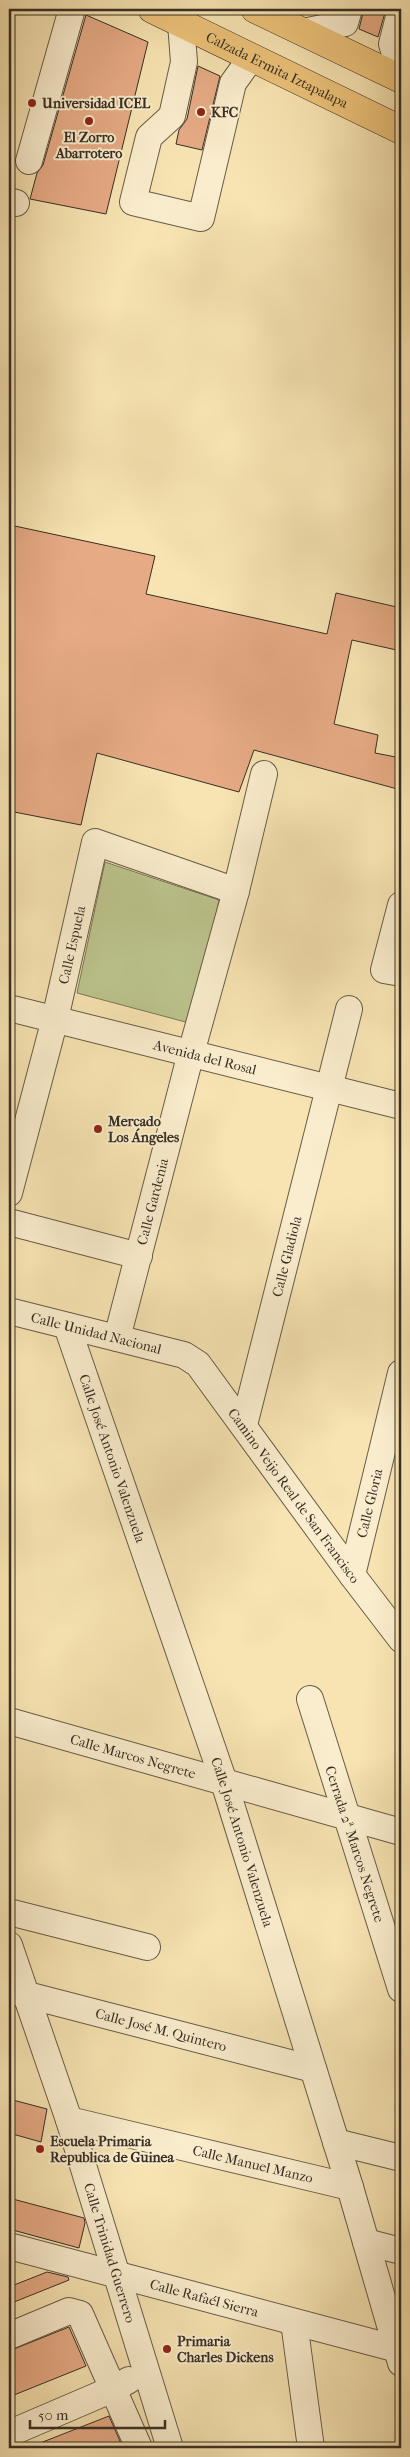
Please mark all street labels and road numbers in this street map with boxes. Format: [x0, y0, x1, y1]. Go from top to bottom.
street label: Calzada Ermita Iztapalapa [203, 28, 351, 112]
street label: Calle Espuela [55, 904, 89, 986]
street label: Avenida del Rosal [150, 1036, 258, 1079]
street label: Calle Gardenia [134, 1156, 172, 1247]
street label: Calle Gladiola [269, 1214, 306, 1299]
street label: Calle Unidad Nacional [29, 1309, 163, 1358]
street label: Calle José Antonio Valenzuela [75, 1372, 149, 1546]
street label: Camino Veijo Real de San Francisco [224, 1405, 363, 1587]
street label: Calle Gloria [353, 1466, 387, 1540]
street label: Calle Marcos Negrete [68, 1731, 198, 1783]
street label: Calle José Antonio Valenzuela [207, 1755, 277, 1930]
street label: Cerrada 2ª Marcos Negrete [321, 1764, 388, 1925]
street label: Calle José M. Quintero [93, 2005, 228, 2055]
street label: Calle Manuel Manzo [191, 2142, 315, 2187]
street label: Calle Trinidad Guerrero [80, 2181, 139, 2325]
street label: Calle Rafaél Sierra [148, 2276, 261, 2321]

